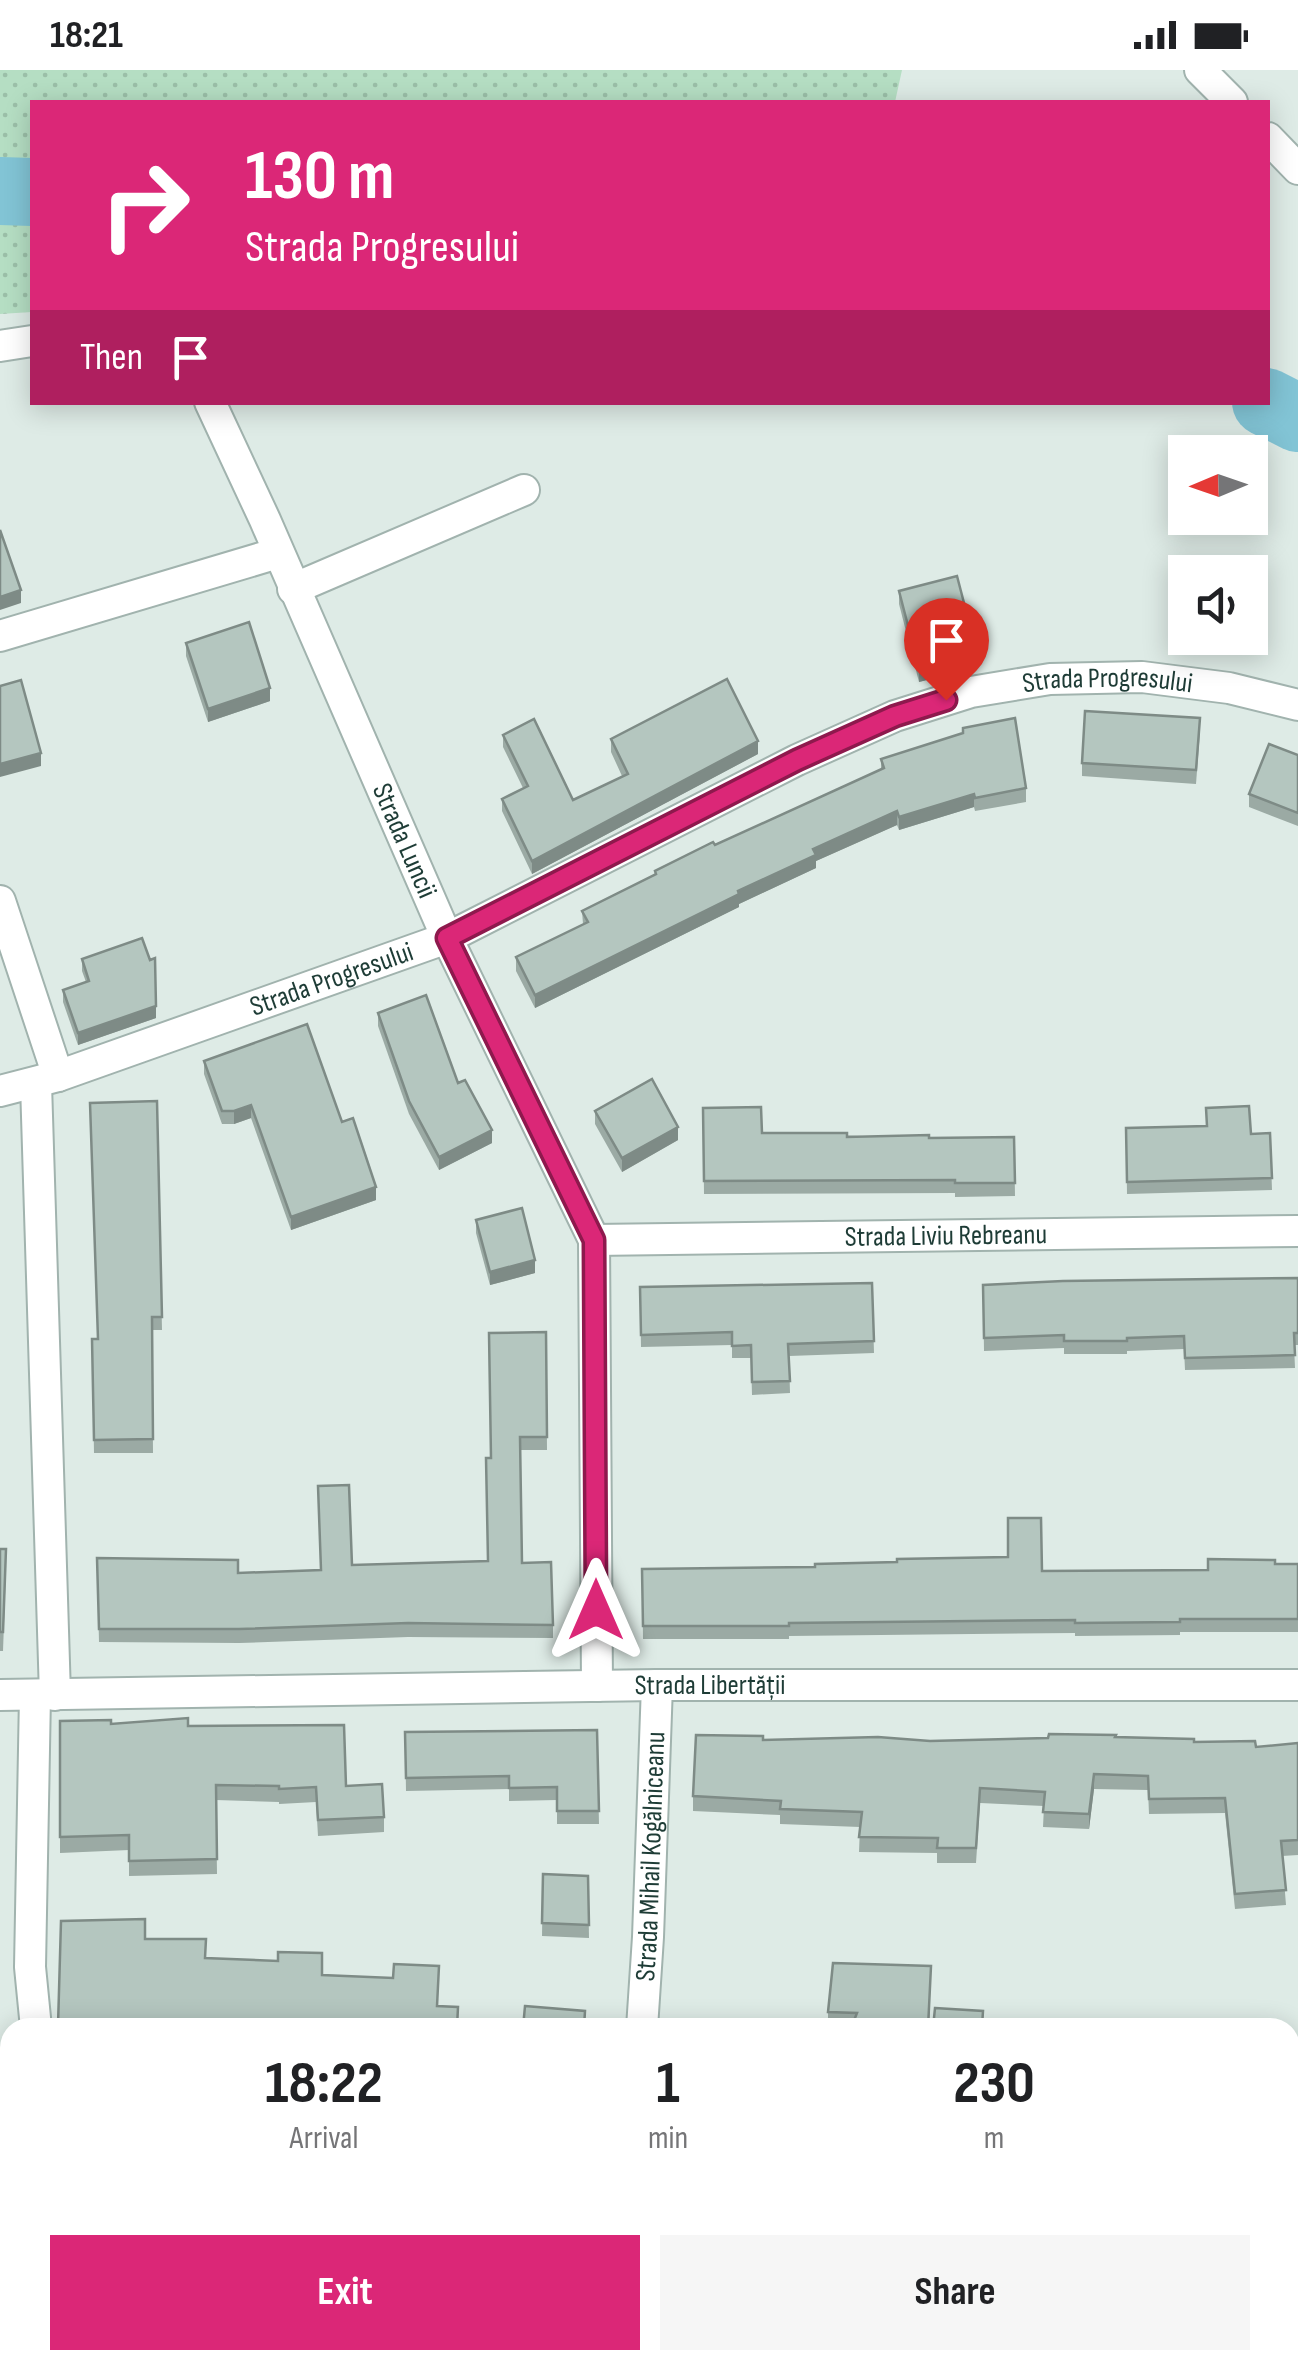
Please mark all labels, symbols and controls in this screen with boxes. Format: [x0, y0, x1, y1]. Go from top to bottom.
text: 18:21 [50, 13, 123, 58]
text: 130 m [245, 135, 394, 219]
icon: right [80, 140, 210, 270]
text: Strada Progresului [245, 220, 519, 275]
icon: arrive [163, 330, 218, 385]
text: Then [80, 335, 143, 380]
north arrow [1168, 435, 1268, 535]
map controls [1168, 435, 1268, 655]
button: sound [1168, 555, 1268, 655]
pin [904, 598, 989, 701]
icon: arrive [919, 613, 974, 668]
street label: Strada Progresului [1020, 660, 1195, 700]
street label: Strada Luncii [365, 778, 444, 903]
street label: Strada Progresului [245, 935, 417, 1023]
street label: Strada Liviu Rebreanu [845, 1218, 1047, 1253]
position arrow [544, 1558, 648, 1662]
street label: Strada Libertății [634, 1669, 785, 1702]
street label: Strada Mihail Kogălniceanu [629, 1731, 672, 1982]
text: 18:22 [265, 2048, 383, 2120]
text: 1 [656, 2048, 680, 2120]
text: 230 [953, 2048, 1035, 2120]
text: Arrival [290, 2119, 358, 2158]
text: min [648, 2119, 688, 2158]
text: m [984, 2119, 1004, 2158]
button: Exit [50, 2235, 640, 2350]
button: Share [660, 2235, 1250, 2350]

